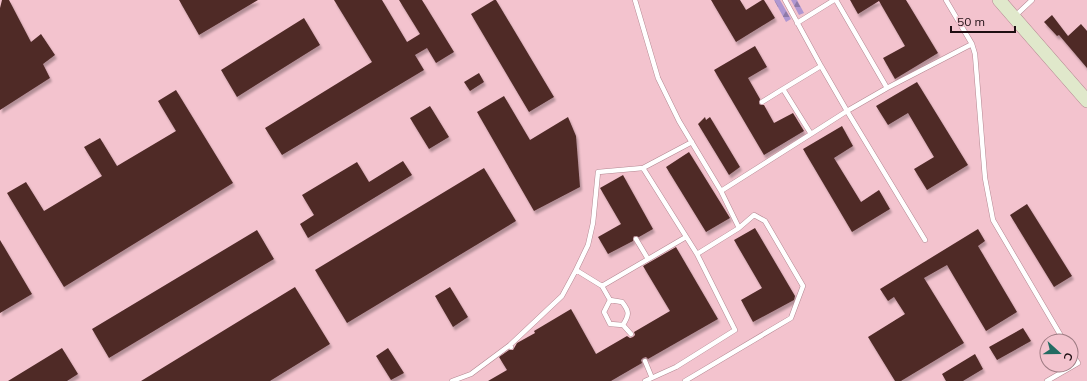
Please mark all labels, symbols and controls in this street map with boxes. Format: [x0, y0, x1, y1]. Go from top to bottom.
scale bar [951, 8, 1015, 34]
text: 50 m [957, 14, 985, 29]
north arrow [1039, 333, 1079, 373]
text: С [1060, 351, 1076, 363]

